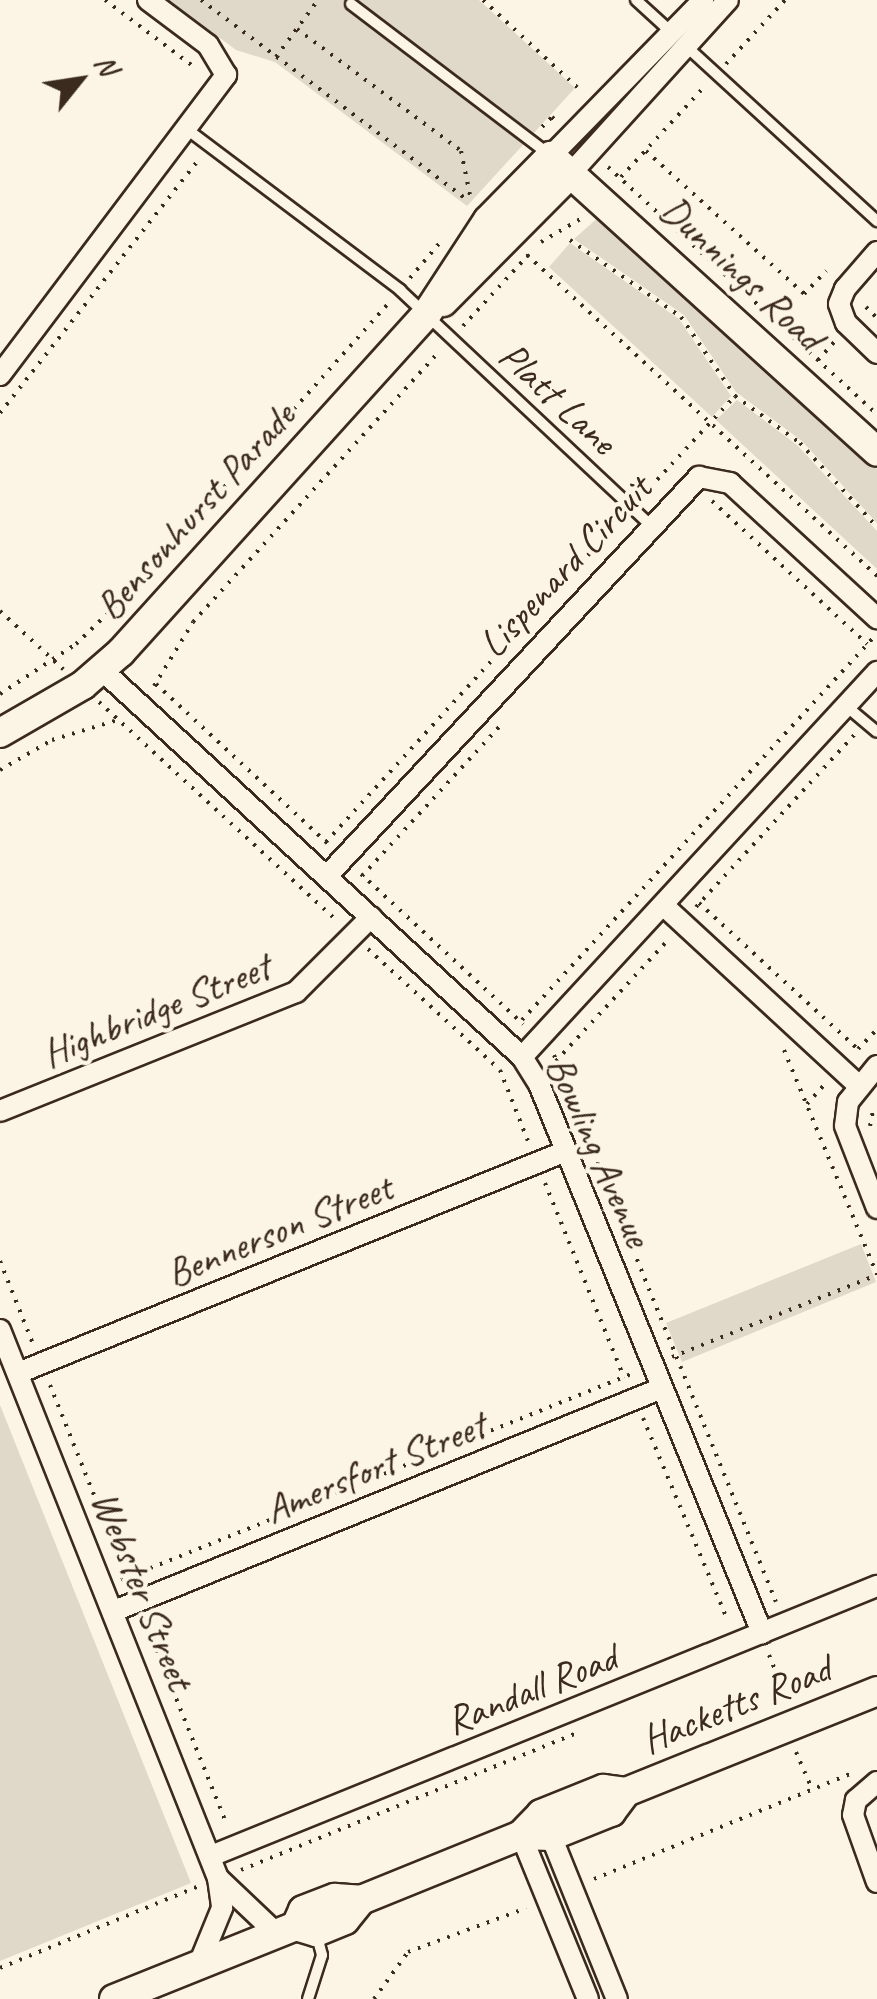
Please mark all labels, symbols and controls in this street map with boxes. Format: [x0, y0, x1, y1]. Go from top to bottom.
north arrow [30, 30, 130, 130]
text: N [87, 48, 126, 81]
street label: Dunnings Road [651, 186, 833, 360]
street label: Platt Lane [489, 331, 627, 465]
street label: Bensonhurst Parade [85, 393, 305, 629]
street label: Lispenard Circuit [469, 465, 661, 667]
street label: Highbridge Street [35, 942, 277, 1078]
street label: Bowling Avenue [536, 1048, 662, 1254]
street label: Bennerson Street [159, 1163, 399, 1297]
street label: Amersfort Street [258, 1401, 492, 1533]
street label: Webster Street [81, 1483, 205, 1697]
street label: Randall Road [439, 1633, 623, 1745]
street label: Hacketts Road [635, 1645, 837, 1763]

